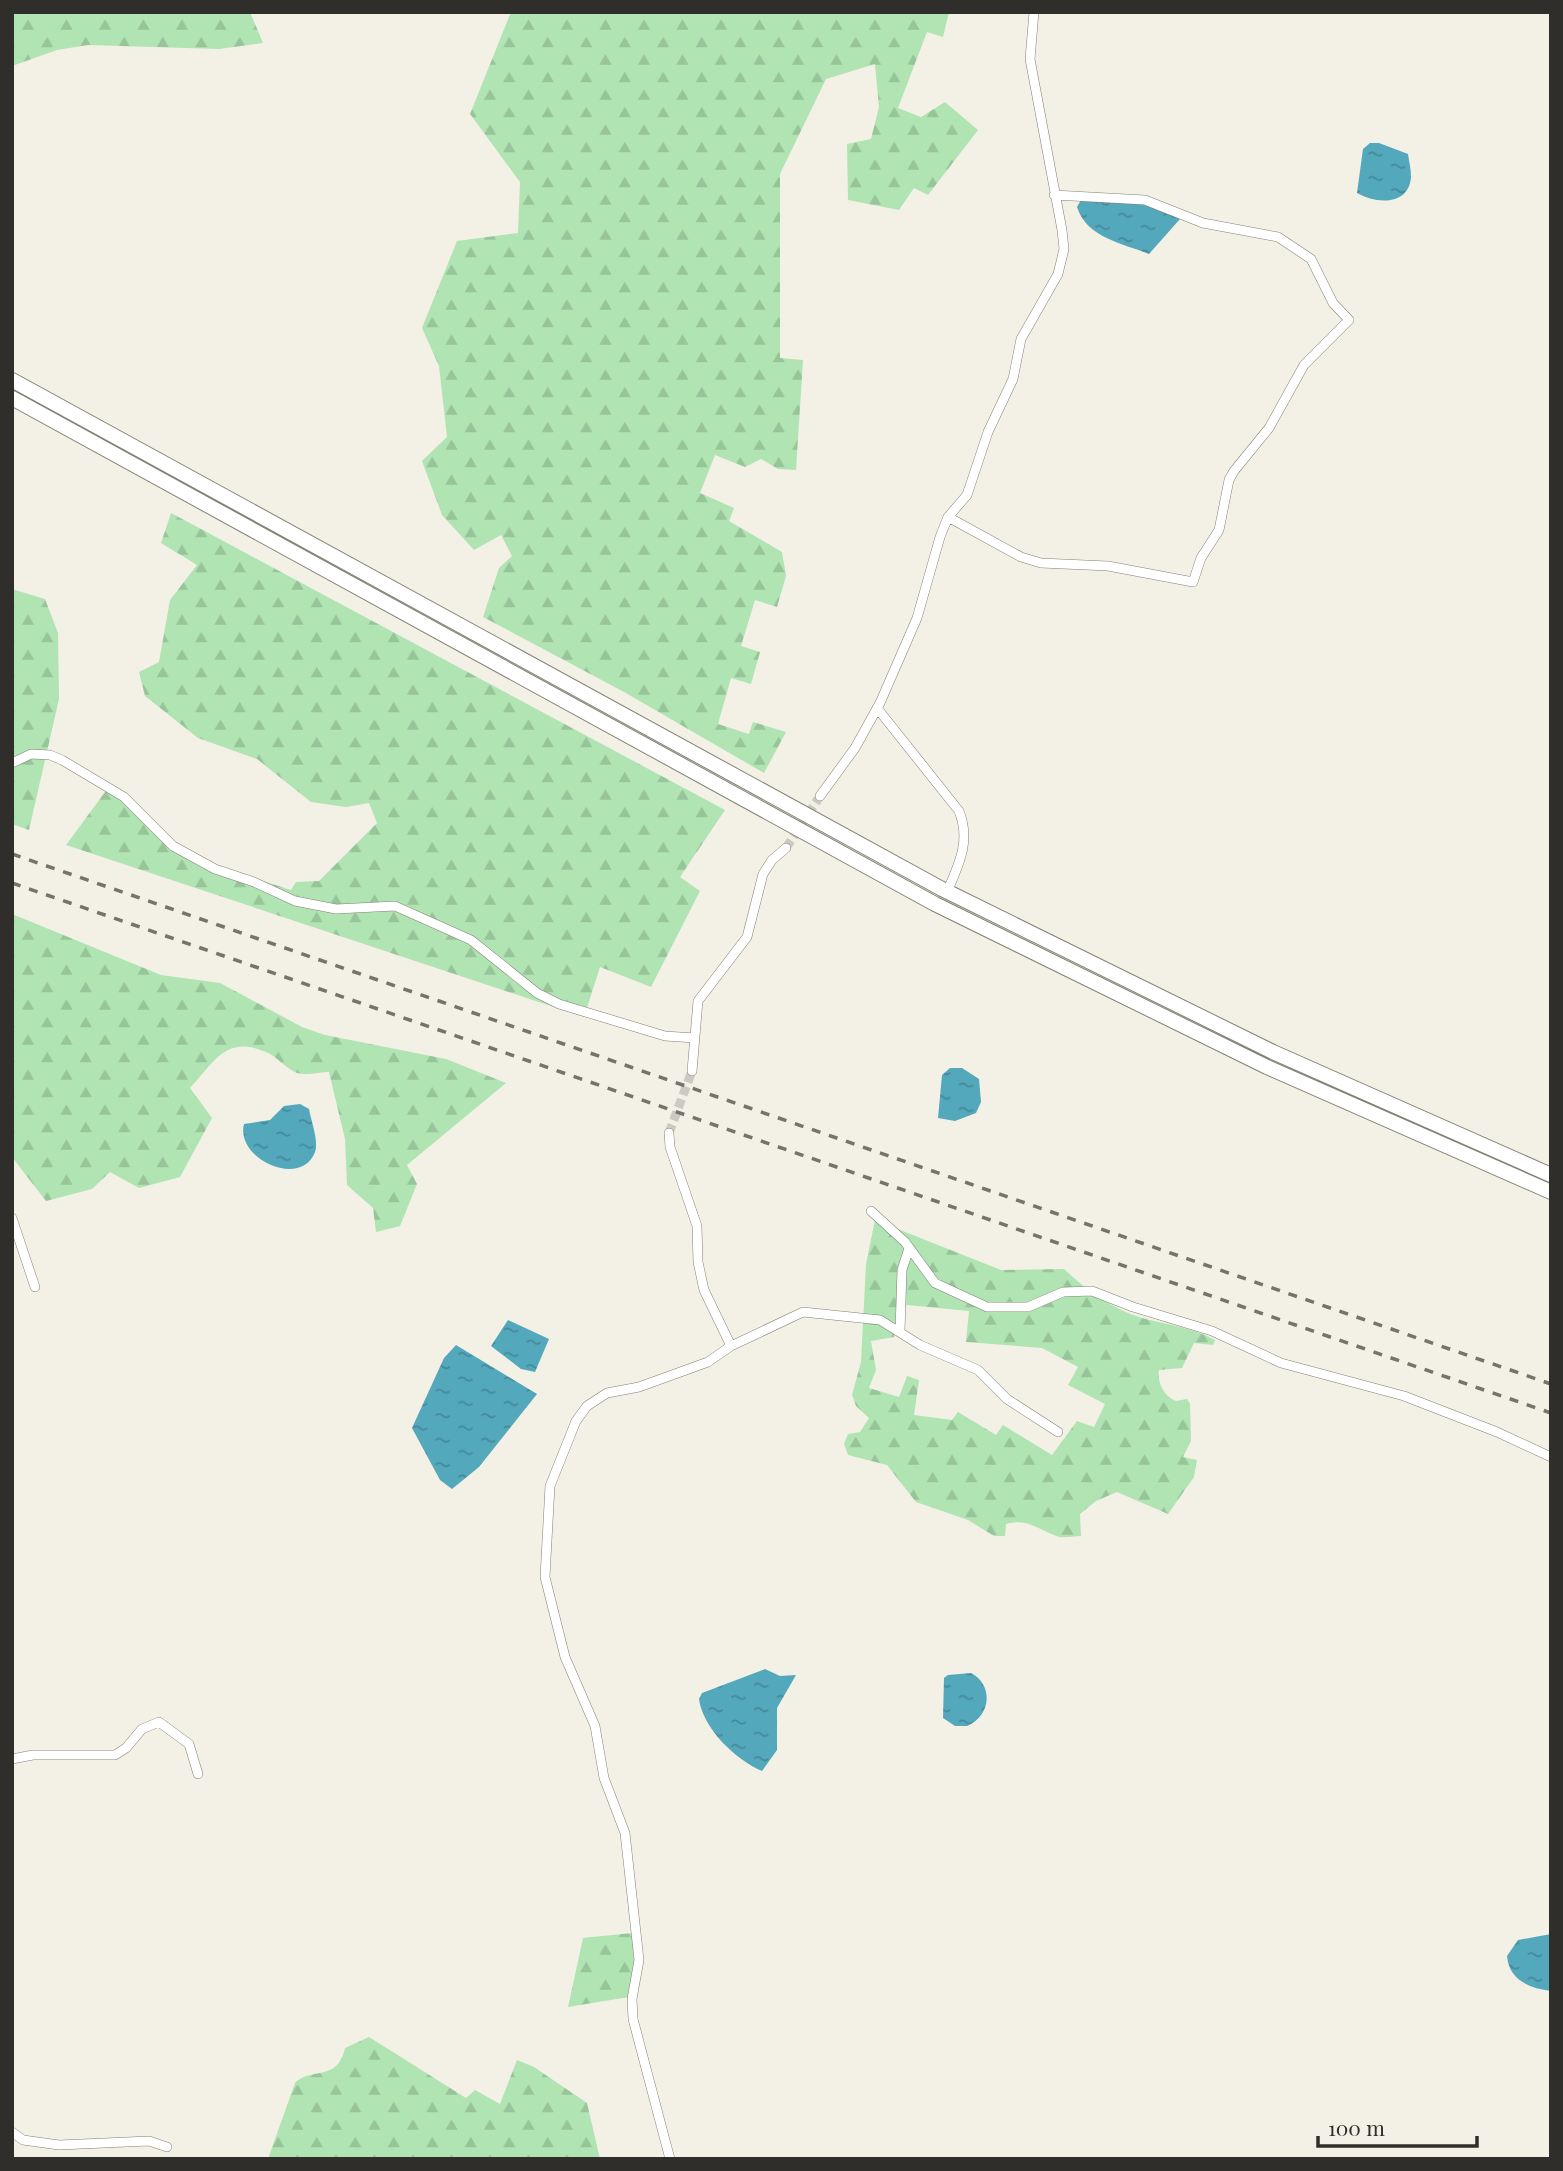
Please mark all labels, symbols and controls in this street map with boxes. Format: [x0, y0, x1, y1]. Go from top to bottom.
scale bar [1318, 2104, 1477, 2148]
text: 100 m [1328, 2113, 1385, 2141]

